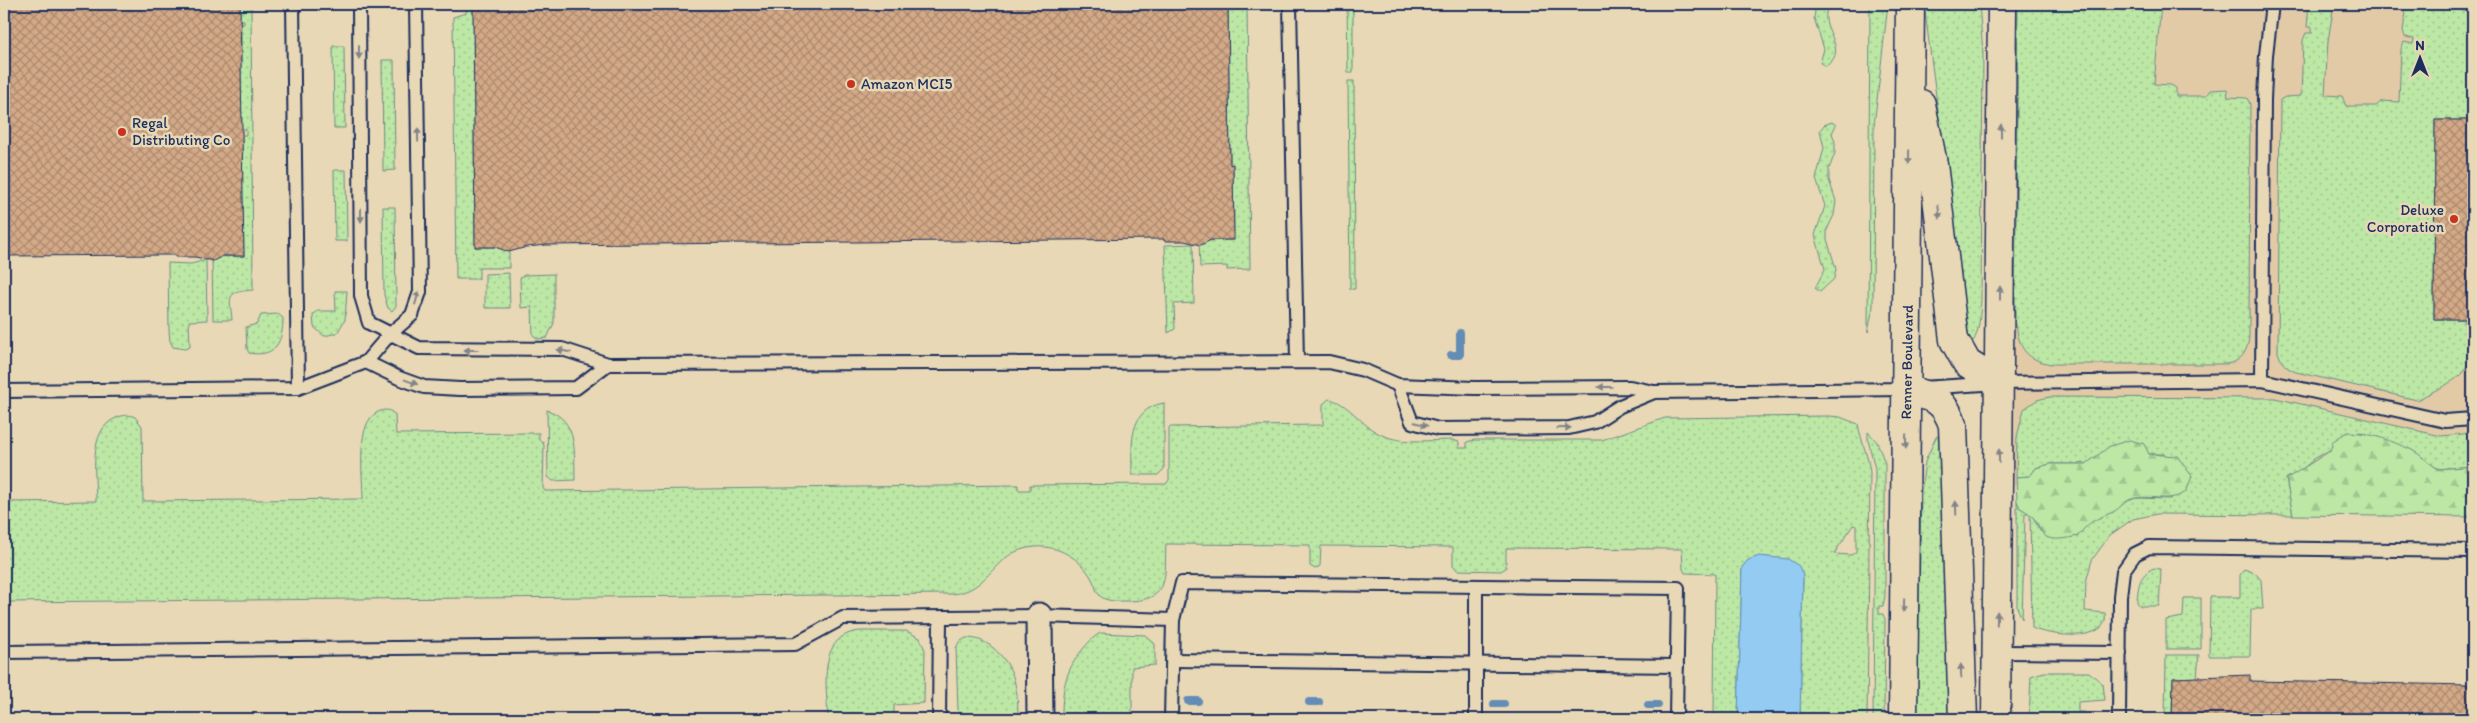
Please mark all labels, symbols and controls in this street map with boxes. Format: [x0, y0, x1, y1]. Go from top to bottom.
north arrow [2394, 32, 2444, 82]
text: N [2415, 37, 2425, 54]
one-way arrow [355, 45, 363, 61]
place label: Amazon MCI5 [861, 75, 952, 93]
marker: Amazon MCI5 [845, 78, 857, 90]
place label: Regal Distributing Co [132, 114, 230, 149]
one-way arrow [1997, 122, 2005, 138]
marker: Regal Distributing Co [116, 126, 128, 138]
one-way arrow [414, 127, 422, 143]
one-way arrow [1905, 150, 1913, 166]
place label: Deluxe Corporation [2367, 201, 2444, 236]
one-way arrow [1935, 204, 1943, 220]
one-way arrow [357, 207, 365, 223]
marker: Deluxe Corporation [2448, 213, 2460, 225]
one-way arrow [1996, 285, 2004, 301]
one-way arrow [414, 290, 422, 305]
street label: Renner Boulevard [1897, 304, 1917, 420]
one-way arrow [462, 346, 478, 354]
one-way arrow [557, 347, 572, 355]
one-way arrow [403, 379, 418, 386]
one-way arrow [1597, 383, 1613, 391]
one-way arrow [1414, 421, 1429, 429]
one-way arrow [1556, 423, 1572, 431]
one-way arrow [1902, 435, 1910, 451]
one-way arrow [1995, 447, 2003, 463]
one-way arrow [1951, 500, 1959, 516]
one-way arrow [1900, 597, 1908, 613]
one-way arrow [1993, 610, 2001, 626]
one-way arrow [1957, 662, 1965, 678]

